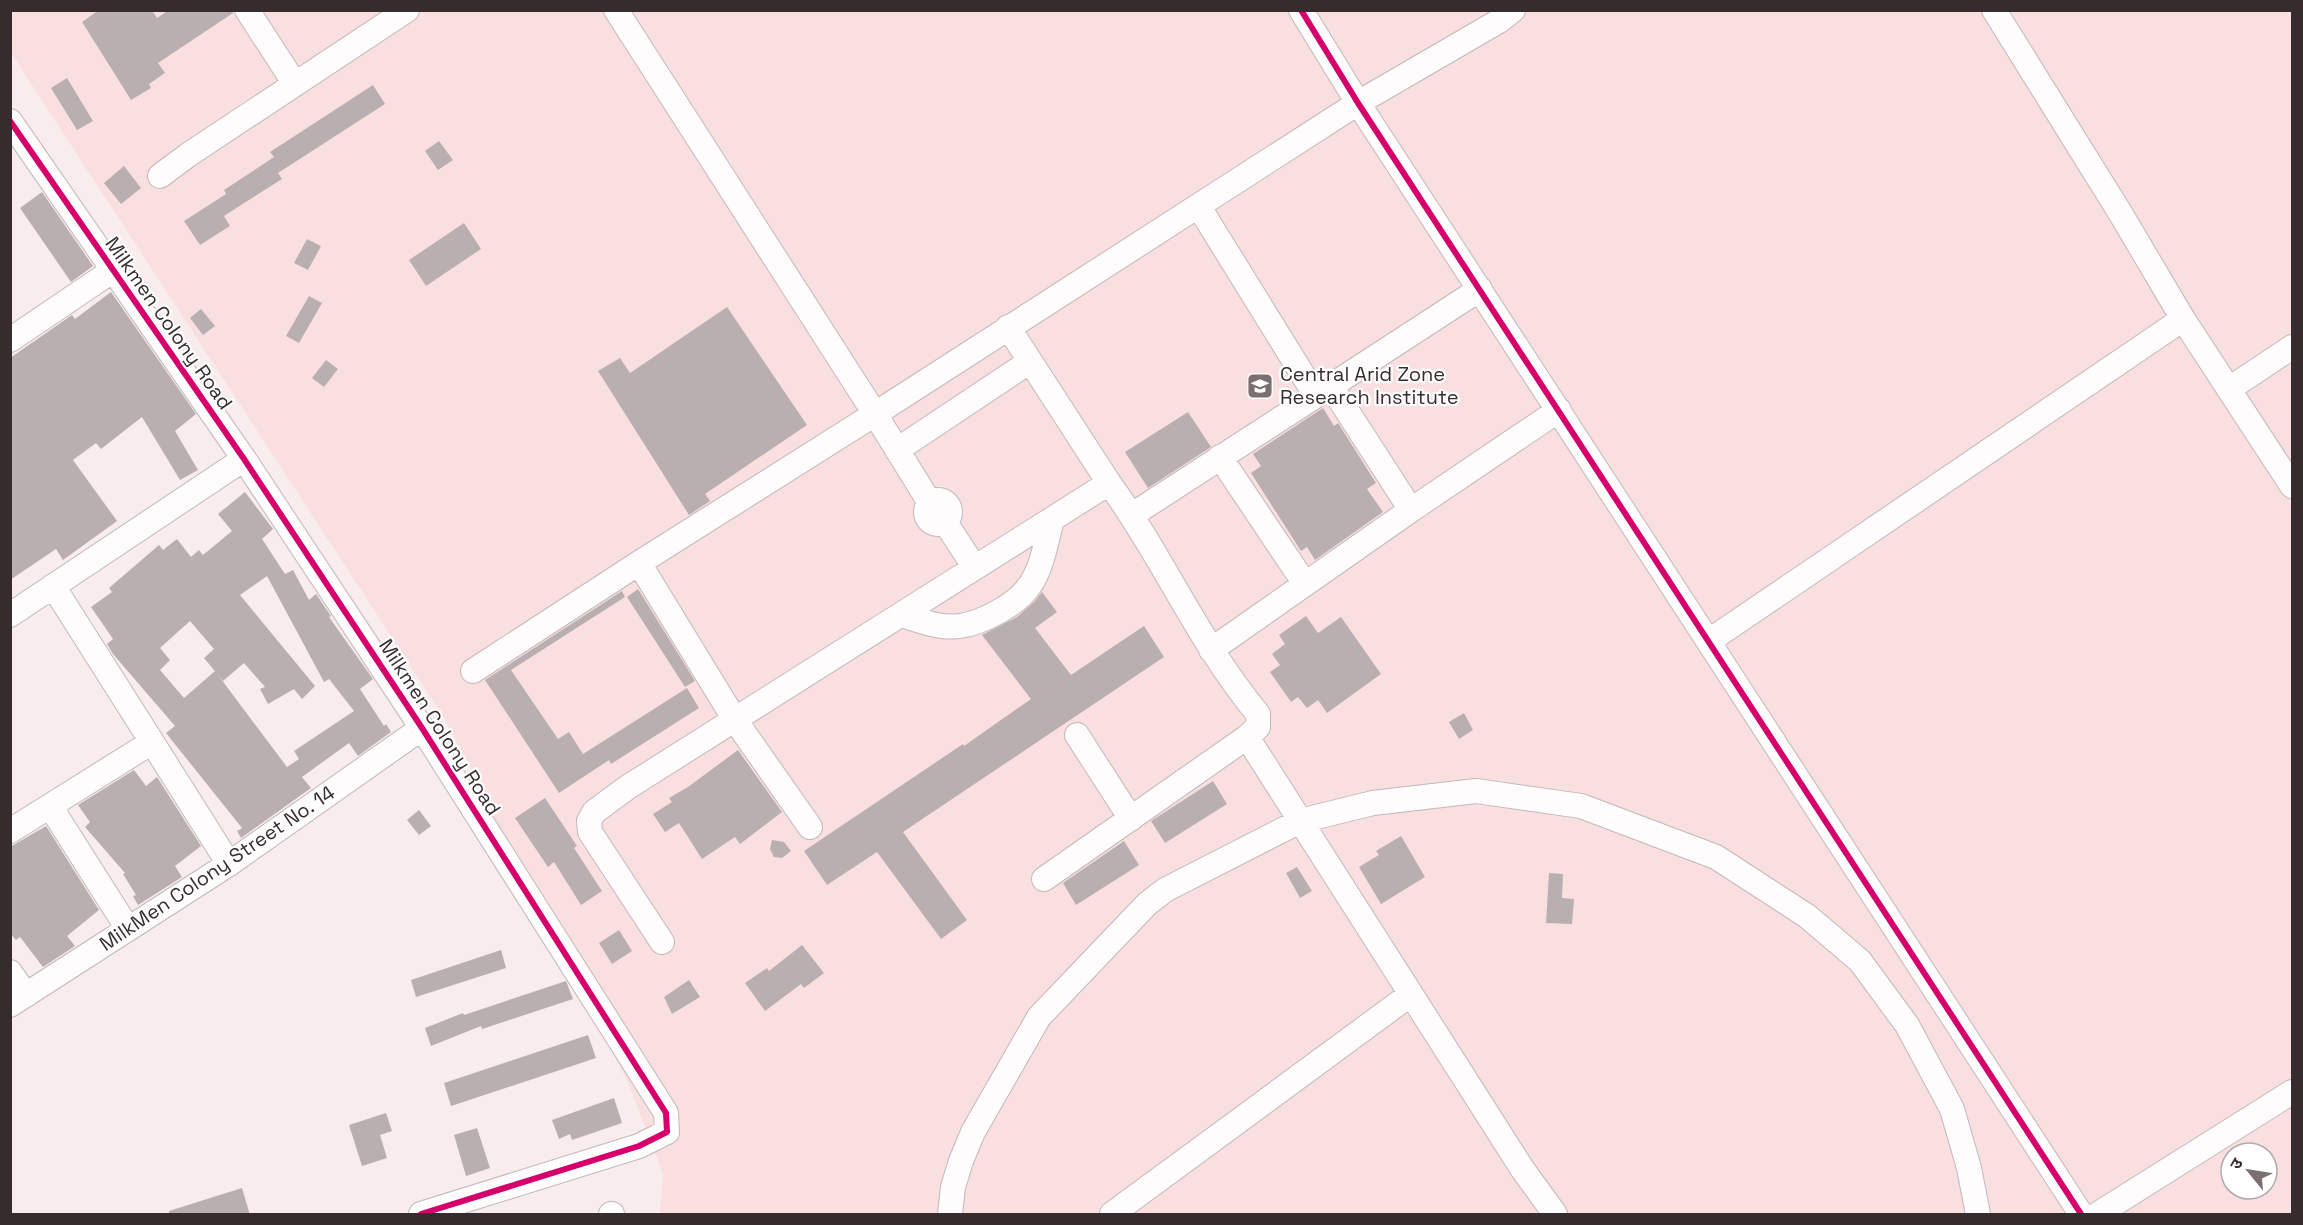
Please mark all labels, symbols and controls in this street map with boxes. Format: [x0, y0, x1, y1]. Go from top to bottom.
street label: Milkmen Colony Road [99, 231, 239, 415]
place label: Central Arid Zone Research Institute [1280, 361, 1459, 410]
school or university icon: Central Arid Zone Research Institute [1245, 371, 1275, 401]
street label: Milkmen Colony Road [373, 634, 507, 820]
street label: MilkMen Colony Street No. 14 [94, 779, 340, 957]
north arrow [2219, 1141, 2279, 1201]
text: उ [2225, 1154, 2248, 1173]

